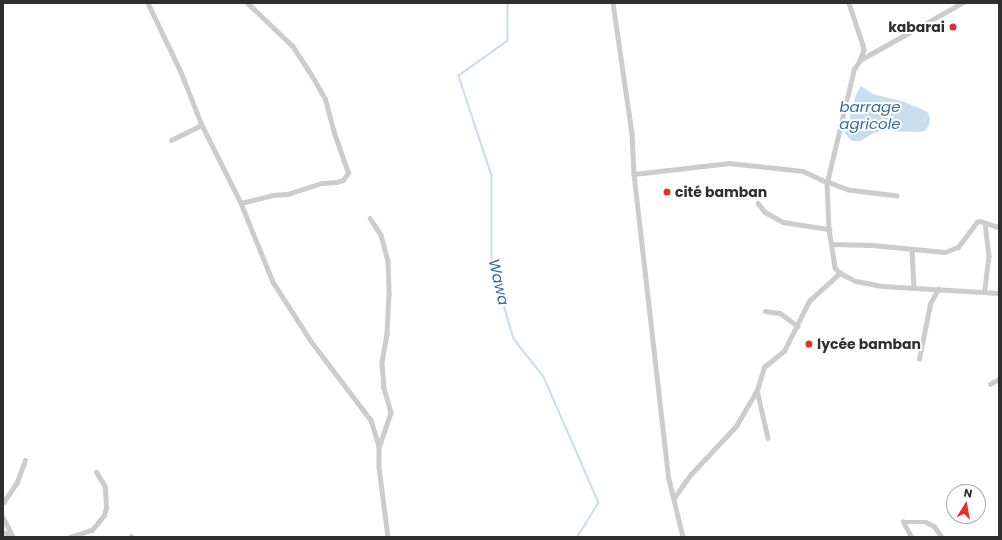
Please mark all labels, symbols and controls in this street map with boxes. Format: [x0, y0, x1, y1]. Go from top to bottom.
place label: kabarai [888, 19, 945, 35]
marker: kabarai [948, 22, 958, 32]
water label: barrage agricole [839, 97, 901, 132]
place label: cité bamban [675, 184, 767, 200]
marker: cité bamban [662, 187, 672, 197]
water label: Wawa [485, 257, 513, 307]
place label: lycée bamban [817, 336, 921, 352]
marker: lycée bamban [804, 339, 814, 349]
north arrow [946, 484, 986, 524]
text: N [963, 485, 974, 502]

